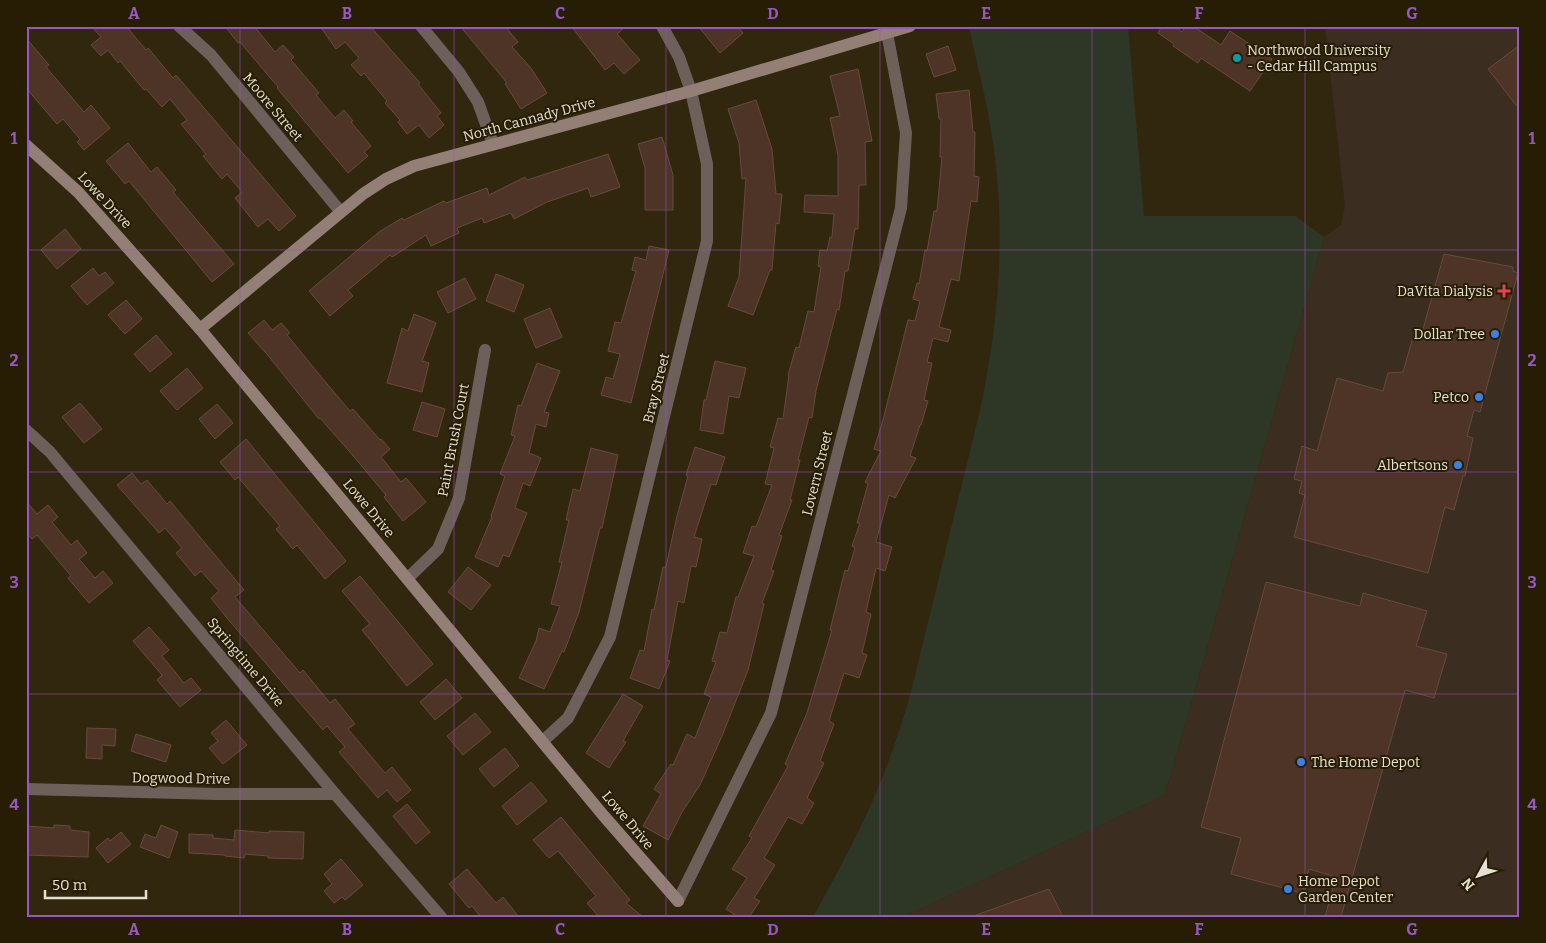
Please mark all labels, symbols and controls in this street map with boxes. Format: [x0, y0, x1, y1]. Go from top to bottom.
text: A [128, 4, 140, 23]
text: B [342, 4, 352, 23]
text: C [555, 4, 565, 23]
text: D [767, 4, 779, 23]
text: E [981, 4, 991, 23]
text: F [1195, 4, 1204, 23]
text: G [1406, 4, 1418, 23]
place label: Northwood University - Cedar Hill Campus [1247, 42, 1391, 75]
marker: Northwood University - Cedar Hill Campus [1231, 52, 1243, 64]
street label: Moore Street [239, 70, 306, 145]
street label: North Cannady Drive [461, 94, 597, 145]
text: 1 [11, 129, 18, 148]
text: 1 [1529, 129, 1536, 148]
street label: Lowe Drive [74, 168, 135, 232]
place label: DaVita Dialysis [1397, 283, 1493, 300]
marker: DaVita Dialysis [1497, 284, 1511, 298]
place label: Dollar Tree [1413, 326, 1485, 343]
marker: Dollar Tree [1489, 328, 1501, 340]
text: 2 [9, 351, 19, 370]
street label: Bray Street [640, 351, 673, 425]
text: 2 [1527, 351, 1537, 370]
street label: Paint Brush Court [434, 382, 473, 498]
place label: Petco [1433, 389, 1469, 406]
marker: Petco [1473, 391, 1485, 403]
street label: Lovern Street [799, 429, 836, 518]
place label: Albertsons [1377, 457, 1448, 474]
marker: Albertsons [1452, 459, 1464, 471]
street label: Lowe Drive [339, 476, 398, 541]
text: 3 [9, 573, 19, 592]
text: 3 [1527, 573, 1537, 592]
street label: Springtime Drive [204, 614, 288, 710]
place label: The Home Depot [1311, 754, 1420, 771]
marker: The Home Depot [1295, 756, 1307, 768]
street label: Dogwood Drive [132, 769, 230, 788]
street label: Lowe Drive [598, 788, 657, 853]
text: 4 [9, 795, 19, 814]
text: 4 [1527, 795, 1537, 814]
north arrow [1454, 850, 1504, 900]
scale bar [45, 868, 146, 900]
place label: Home Depot Garden Center [1298, 873, 1393, 906]
text: N [1458, 874, 1478, 894]
text: 50 m [52, 876, 88, 894]
marker: Home Depot Garden Center [1282, 883, 1294, 895]
text: A [128, 920, 140, 939]
text: B [342, 920, 352, 939]
text: C [555, 920, 565, 939]
text: D [767, 920, 779, 939]
text: E [981, 920, 991, 939]
text: F [1195, 920, 1204, 939]
text: G [1406, 920, 1418, 939]

